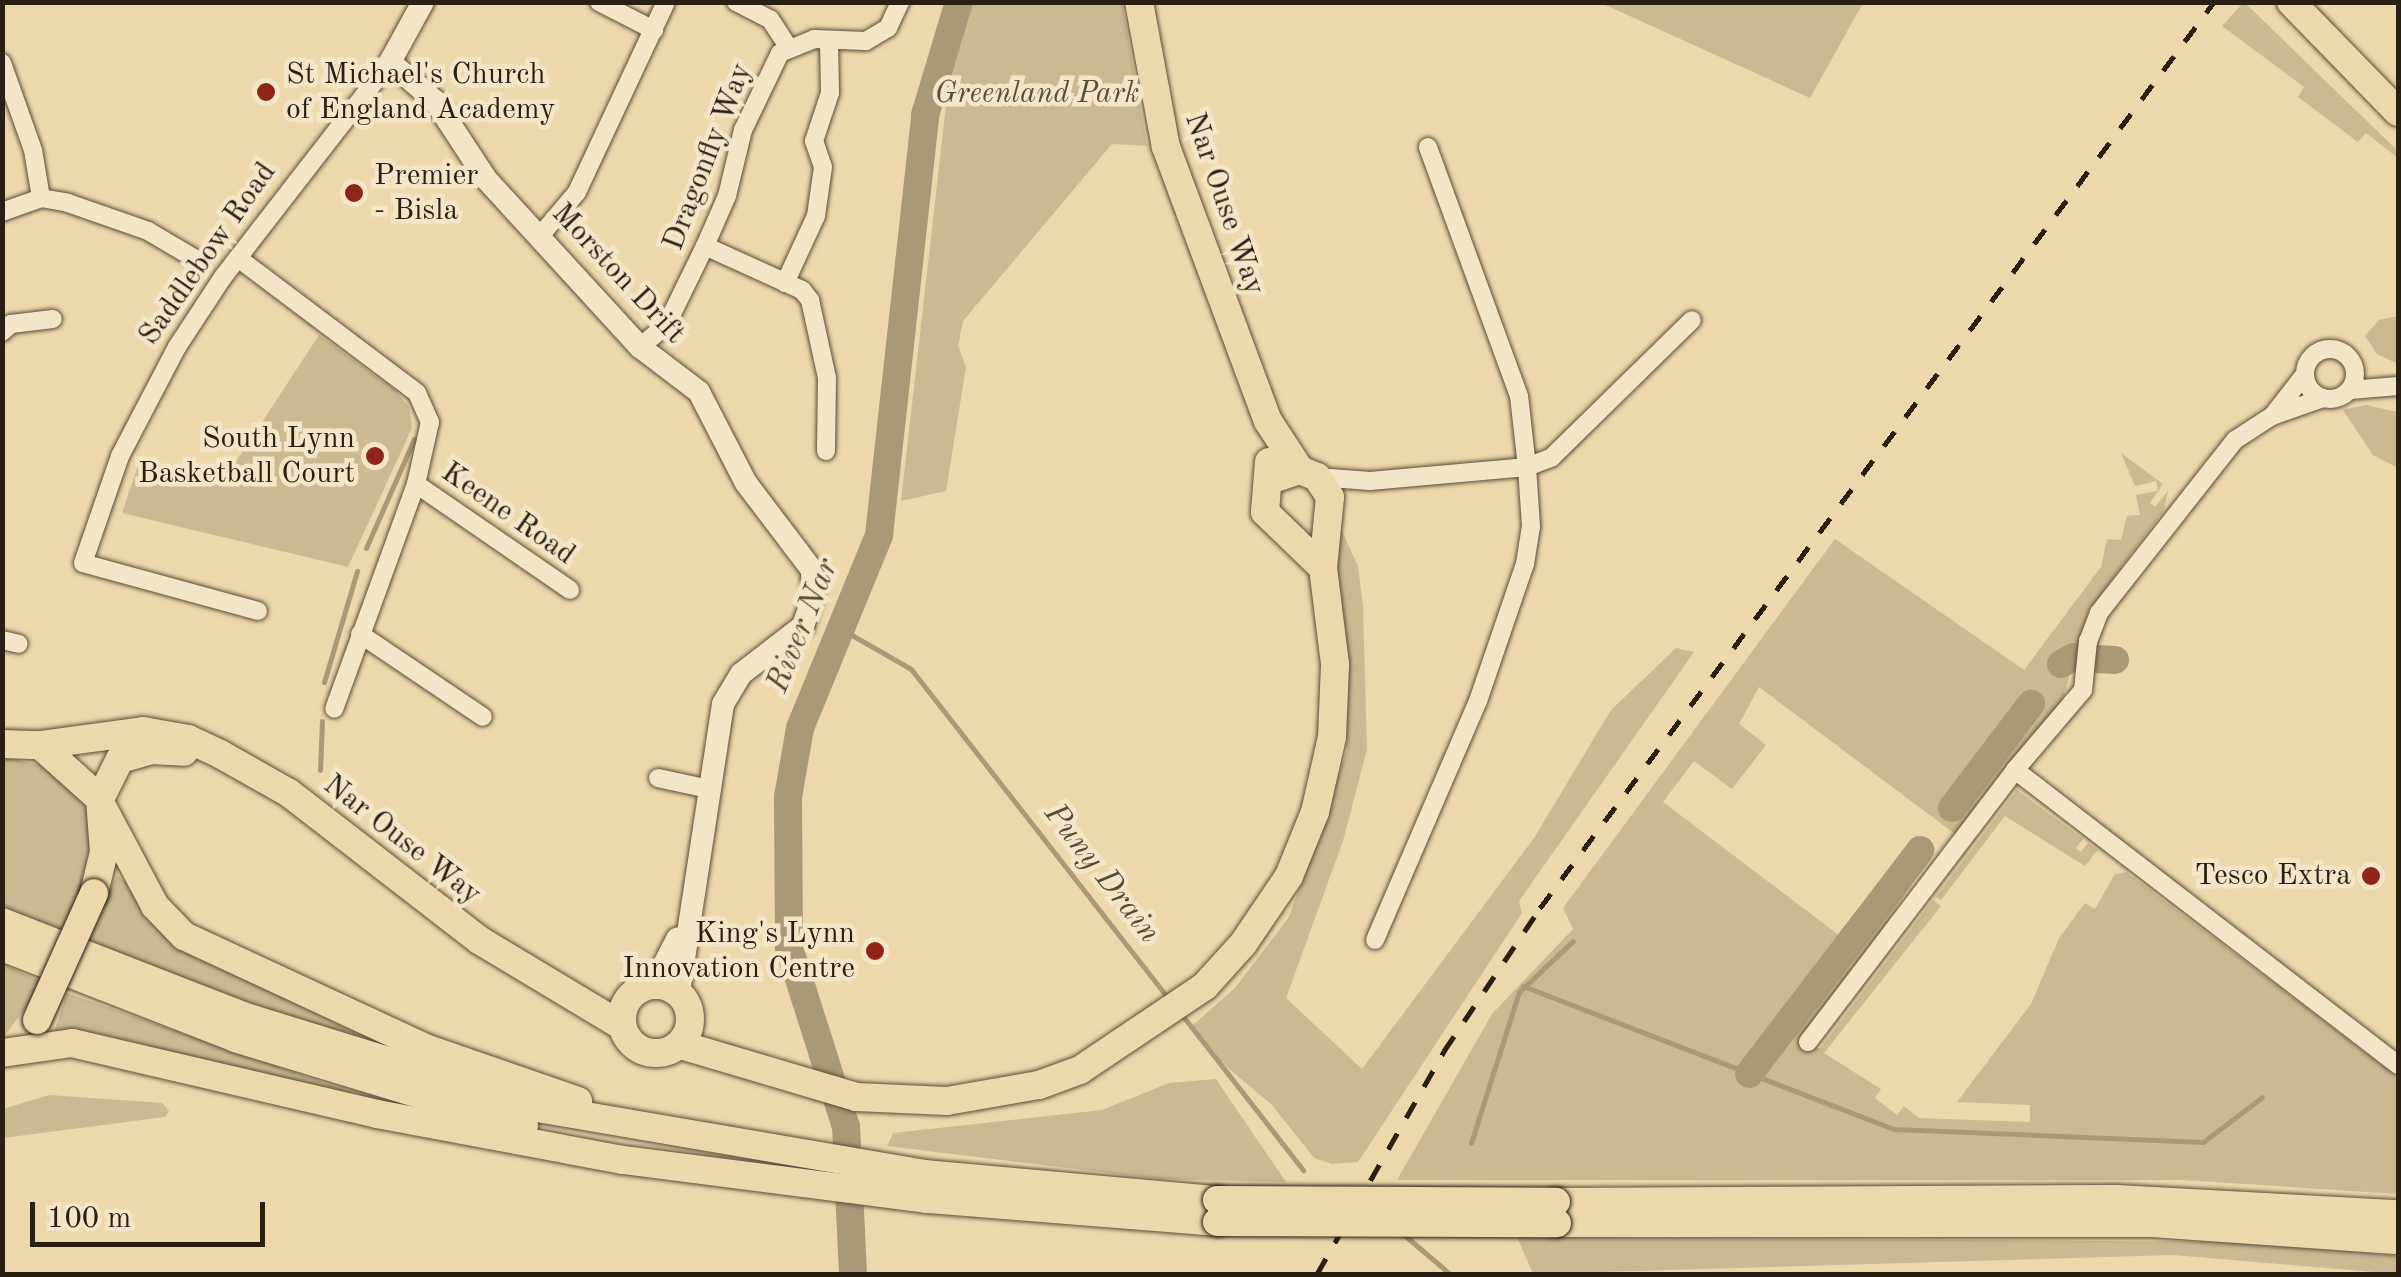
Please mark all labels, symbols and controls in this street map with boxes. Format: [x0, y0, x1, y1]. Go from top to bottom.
place label: St Michael's Church of England Academy [286, 57, 555, 128]
street label: Dragonfly Way [656, 58, 760, 256]
park label: Greenland Park [934, 76, 1140, 112]
marker: St Michael's Church of England Academy [255, 81, 277, 103]
street label: Nar Ouse Way [1176, 108, 1272, 300]
street label: Saddlebow Road [132, 156, 284, 352]
place label: Premier - Bisla [374, 158, 479, 228]
marker: Premier - Bisla [343, 182, 365, 204]
street label: Morston Drift [544, 196, 692, 352]
place label: South Lynn Basketball Court [138, 421, 355, 492]
marker: South Lynn Basketball Court [364, 445, 386, 467]
street label: Keene Road [434, 455, 582, 573]
water label: River Nar [760, 554, 848, 698]
street label: Nar Ouse Way [316, 767, 488, 913]
water label: Puny Drain [1035, 796, 1167, 952]
place label: Tesco Extra [2195, 858, 2351, 894]
marker: Tesco Extra [2360, 865, 2382, 887]
place label: King's Lynn Innovation Centre [623, 916, 855, 986]
marker: King's Lynn Innovation Centre [864, 940, 886, 962]
scale bar [35, 1182, 270, 1244]
text: 100 m [47, 1204, 131, 1234]

